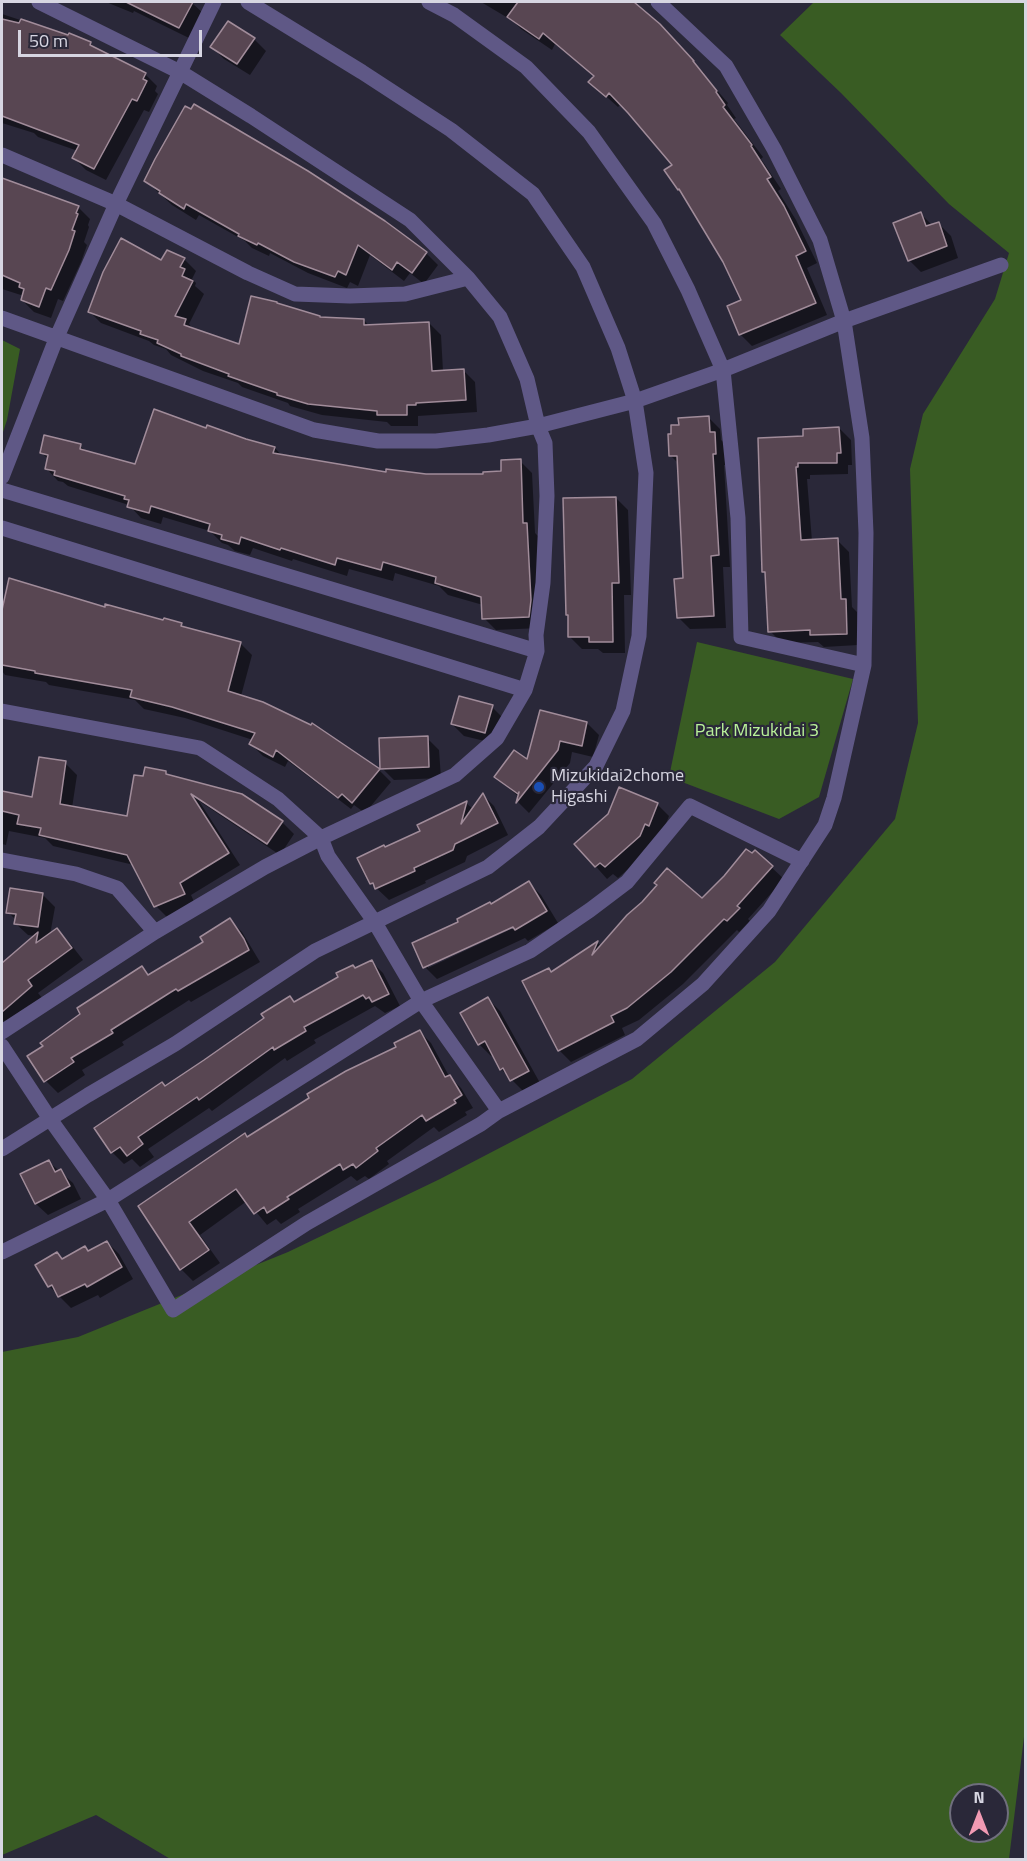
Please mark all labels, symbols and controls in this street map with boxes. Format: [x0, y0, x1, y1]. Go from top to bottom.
scale bar [21, 18, 206, 56]
text: 50 m [29, 27, 68, 54]
park label: Park Mizukidai 3 [695, 721, 819, 743]
place label: Mizukidai2chome Higashi [551, 766, 684, 808]
marker: Mizukidai2chome Higashi [532, 780, 546, 794]
north arrow [949, 1783, 1009, 1843]
text: N [973, 1785, 985, 1809]

